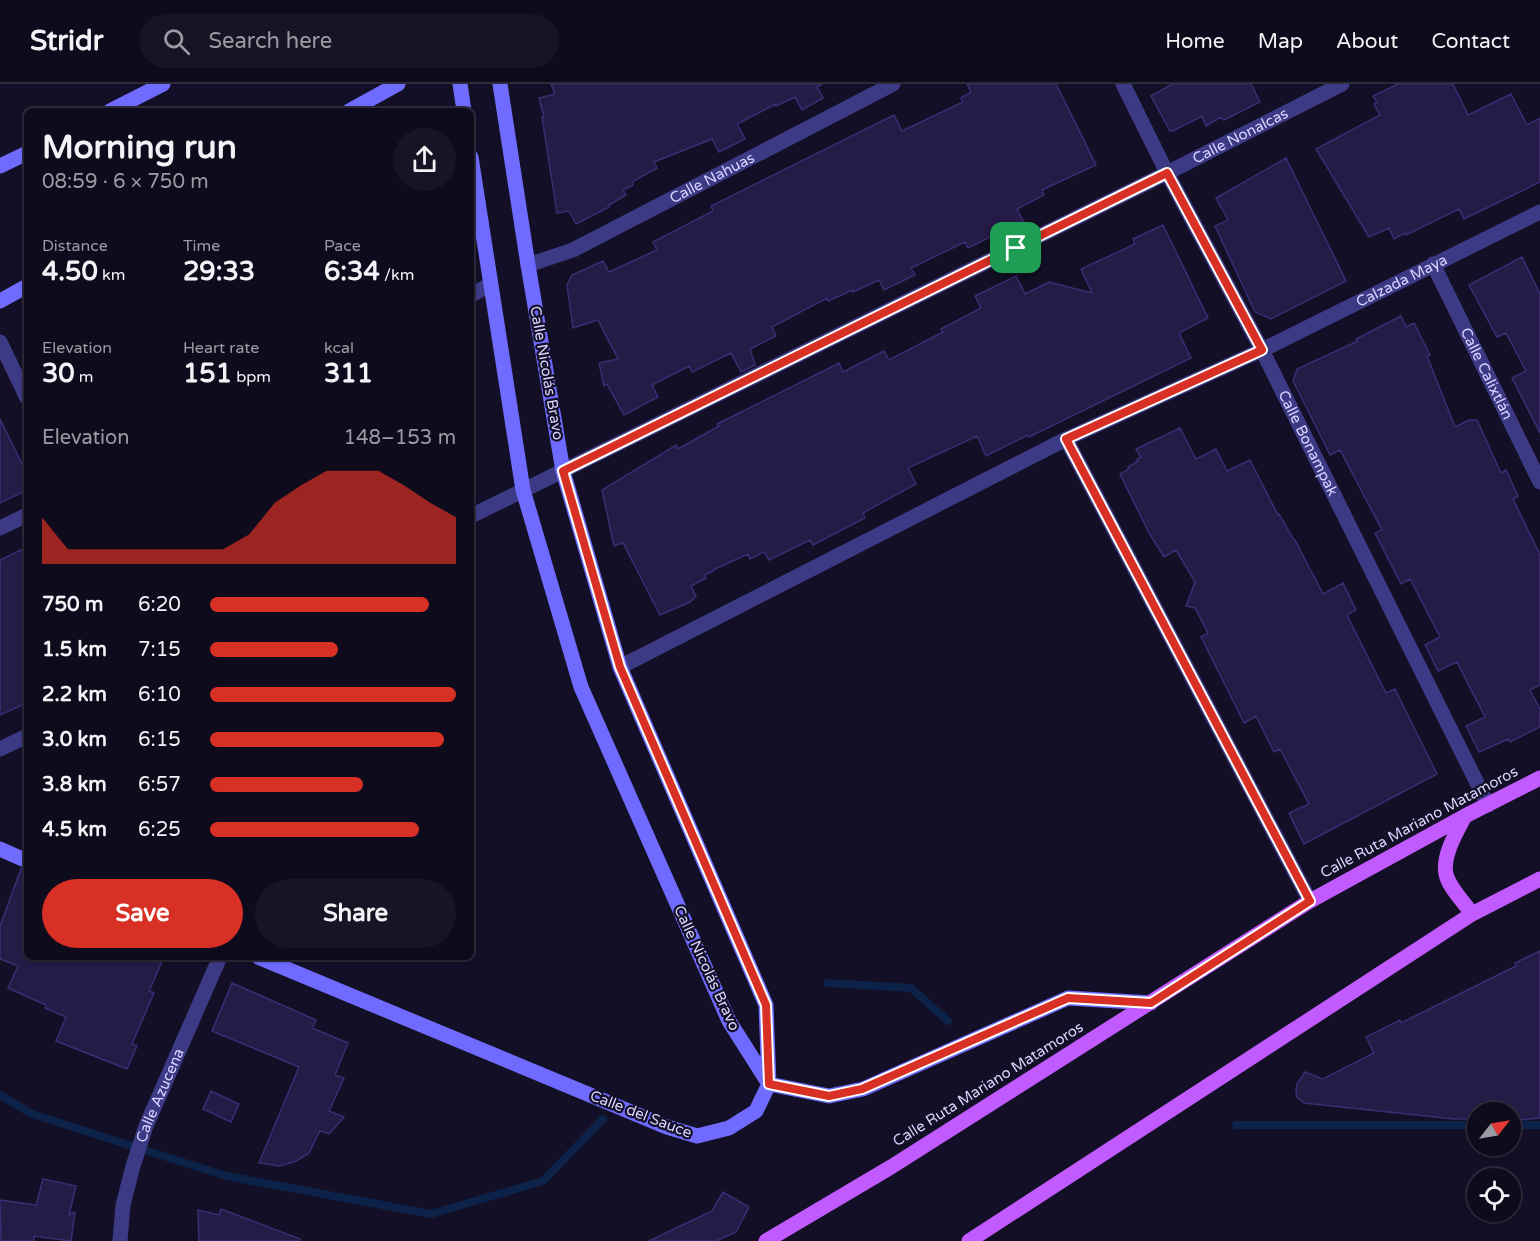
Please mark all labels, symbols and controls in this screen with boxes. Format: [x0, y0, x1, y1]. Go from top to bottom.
search box [139, 14, 559, 68]
text: Stridr [30, 24, 103, 58]
icon: search [160, 25, 193, 58]
text: Search here [208, 28, 332, 54]
text: Home [1165, 29, 1225, 54]
text: Map [1258, 29, 1303, 54]
text: About [1336, 29, 1398, 54]
text: Contact [1431, 29, 1510, 54]
street label: Calle Nonalcas [1189, 104, 1291, 168]
text: Morning run [42, 128, 237, 167]
button: share [393, 128, 456, 191]
street label: Calle Nahuas [667, 148, 757, 207]
text: 08:59 · 6 × 750 m [42, 170, 209, 194]
pin [990, 222, 1041, 273]
icon: arrive [999, 231, 1032, 264]
text: Distance [42, 236, 108, 256]
text: Time [183, 236, 220, 256]
text: Pace [324, 236, 361, 256]
street label: Calzada Maya [1353, 251, 1450, 311]
text: 4.50 [42, 256, 98, 287]
text: 29:33 [183, 256, 255, 287]
text: 6:34 [324, 256, 380, 287]
text: km [98, 265, 125, 285]
text: /km [380, 265, 414, 285]
street label: Calle Nicolás Bravo [526, 304, 568, 442]
street label: Calle Calixtlán [1457, 325, 1517, 423]
text: Elevation [42, 338, 112, 358]
text: Heart rate [183, 338, 259, 358]
text: kcal [324, 338, 354, 358]
text: 30 [42, 358, 75, 389]
text: 151 [183, 358, 232, 389]
text: 311 [324, 358, 373, 389]
text: m [75, 367, 94, 387]
text: bpm [232, 367, 271, 387]
street label: Calle Bonampak [1274, 387, 1342, 499]
text: Elevation [42, 426, 129, 450]
text: 148–153 m [343, 426, 456, 450]
text: 750 m [42, 593, 103, 617]
text: 6:20 [138, 593, 181, 617]
text: 1.5 km [42, 638, 107, 662]
text: 7:15 [138, 638, 181, 662]
text: 2.2 km [42, 683, 107, 707]
text: 6:10 [138, 683, 181, 707]
text: 3.0 km [42, 728, 107, 752]
text: 6:15 [138, 728, 181, 752]
street label: Calle Ruta Mariano Matamoros [1317, 762, 1521, 882]
text: 3.8 km [42, 773, 107, 797]
text: 6:57 [138, 773, 181, 797]
text: 4.5 km [42, 818, 107, 842]
text: 6:25 [138, 818, 181, 842]
button: Save [42, 879, 243, 948]
button: Share [255, 879, 456, 948]
street label: Calle Nicolás Bravo [670, 903, 744, 1033]
street label: Calle Ruta Mariano Matamoros [889, 1018, 1087, 1150]
street label: Calle Azucena [132, 1046, 188, 1145]
street label: Calle del Sauce [588, 1086, 694, 1142]
north arrow [1467, 1102, 1521, 1156]
map controls [1467, 1102, 1521, 1222]
button: locate [1467, 1168, 1521, 1222]

